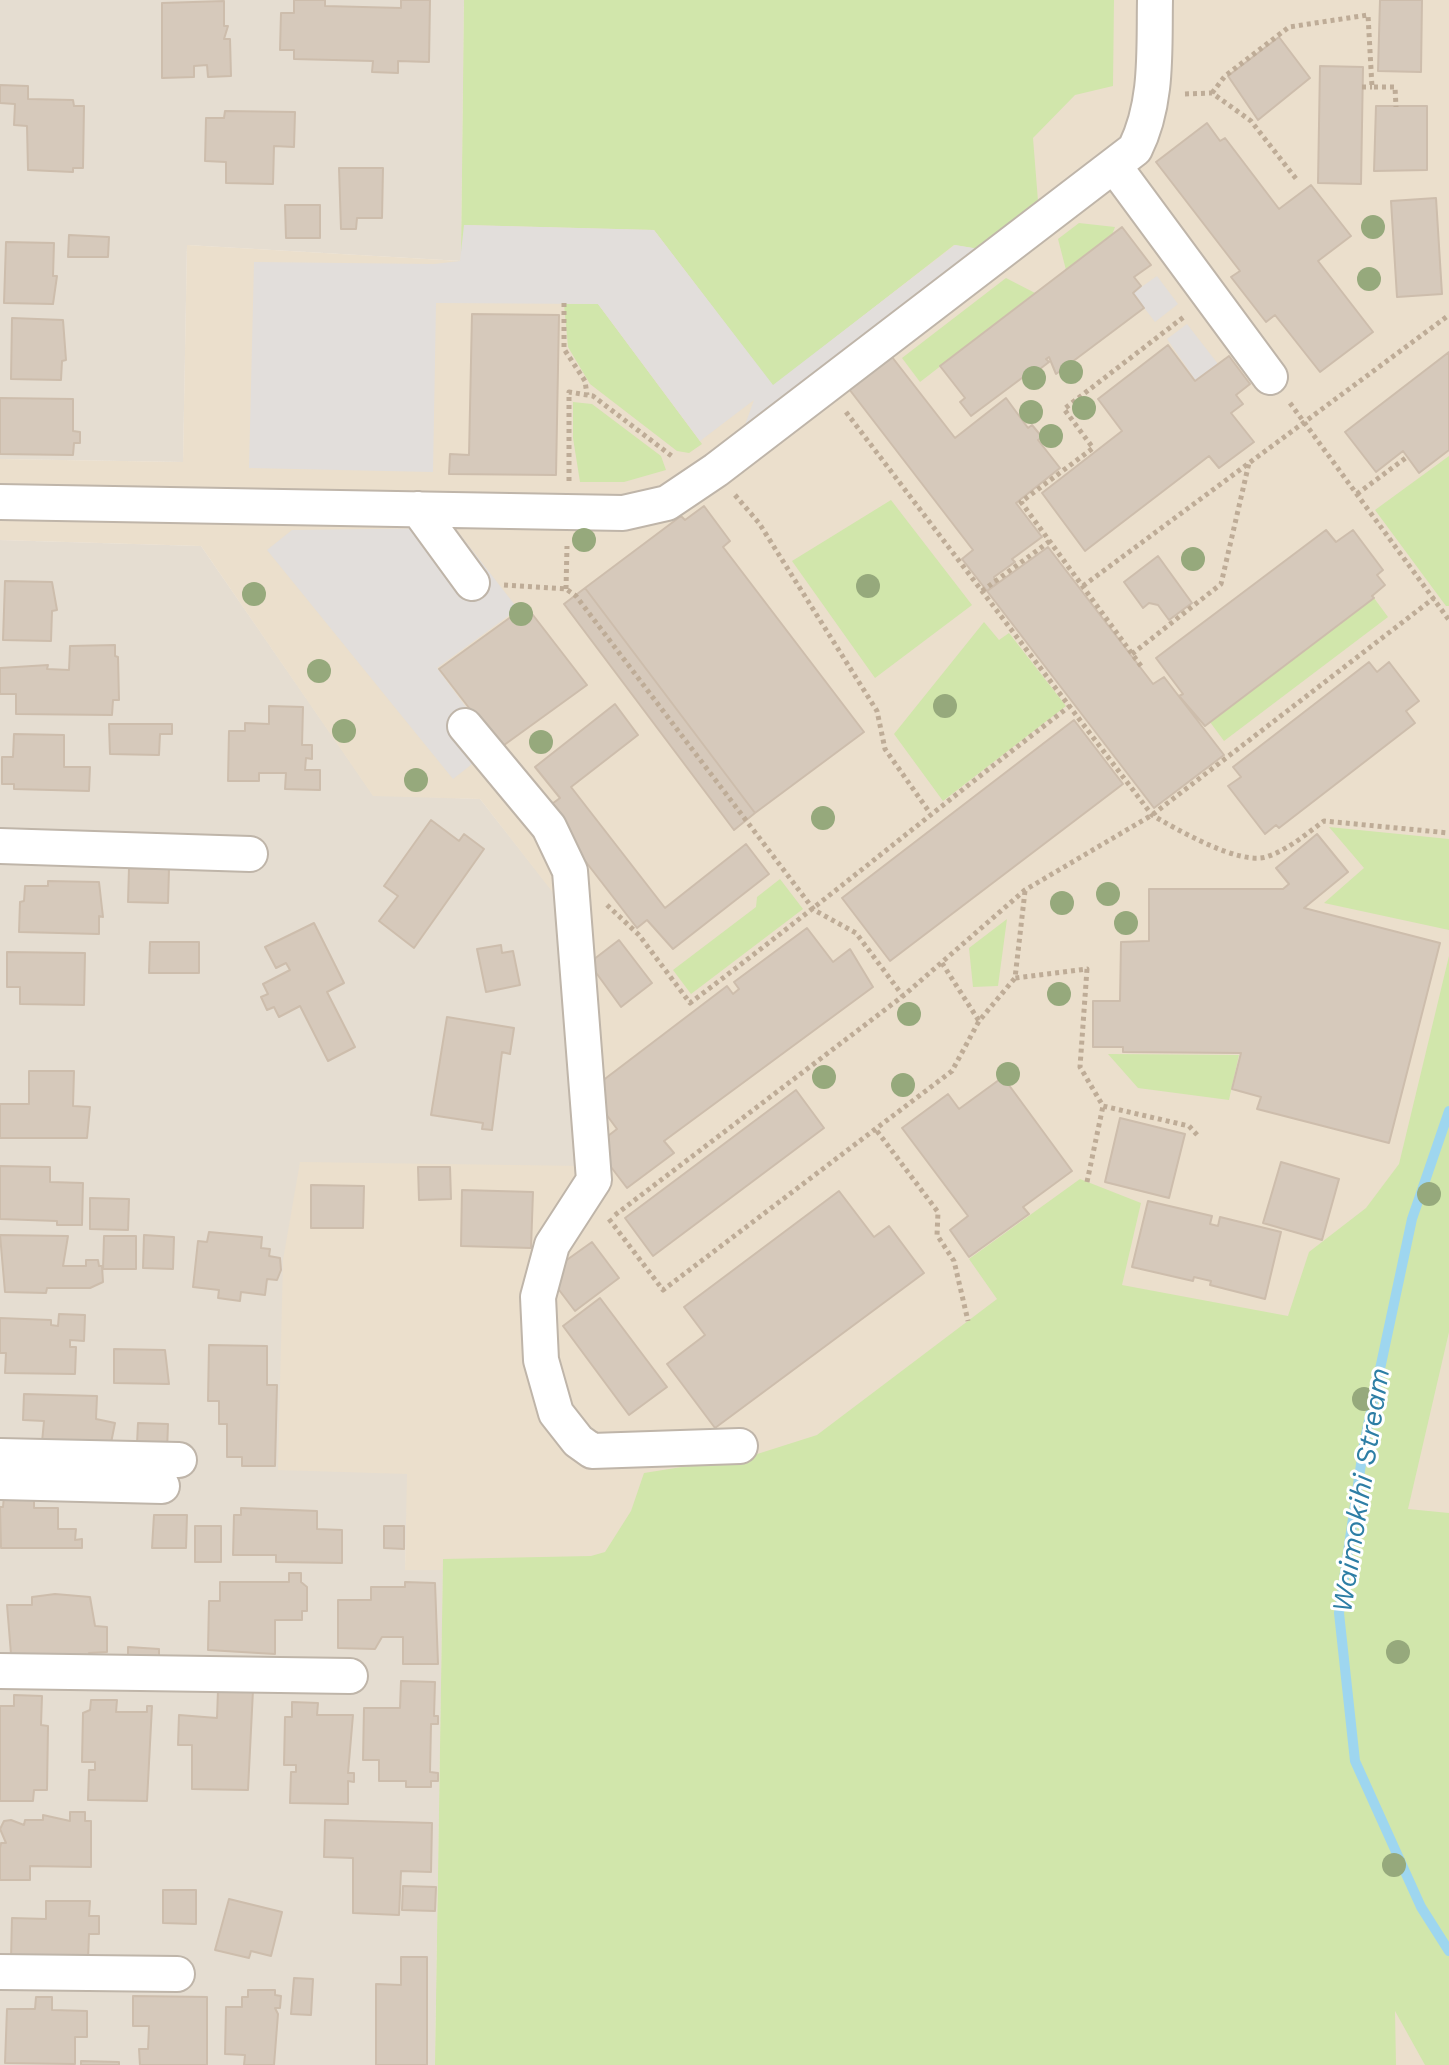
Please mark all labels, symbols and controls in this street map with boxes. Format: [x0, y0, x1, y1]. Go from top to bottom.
water label: Waimokihi Stream [1326, 1365, 1398, 1615]

